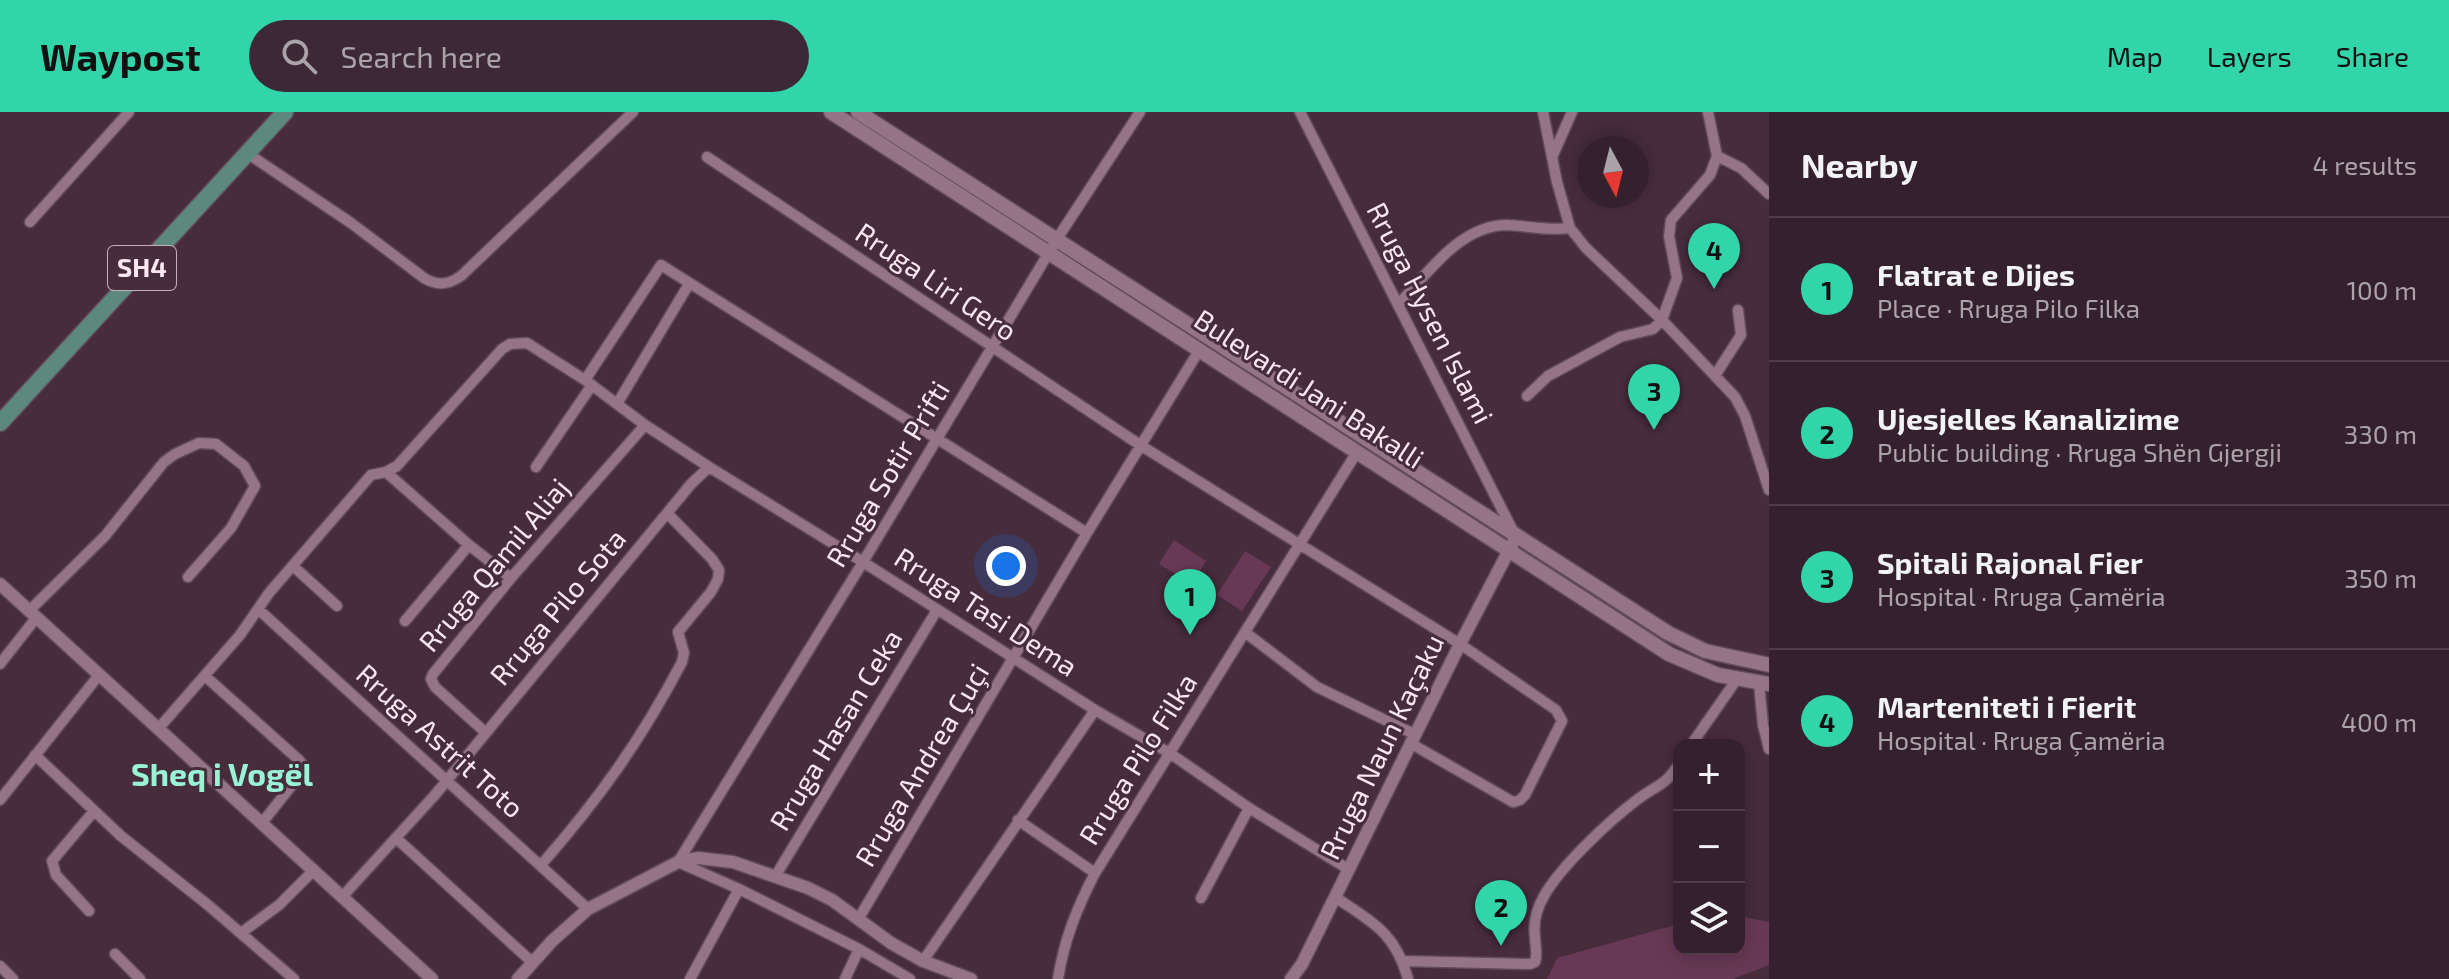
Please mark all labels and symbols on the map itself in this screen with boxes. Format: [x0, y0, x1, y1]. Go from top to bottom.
north arrow [1577, 136, 1649, 208]
street label: Rruga Hysen Islami [1360, 196, 1501, 429]
street label: Rruga Liri Gero [850, 215, 1023, 347]
pin: 4 [1688, 223, 1740, 289]
road number: SH4 [108, 246, 176, 290]
street label: Bulevardi Jani Bakalli [1189, 301, 1431, 475]
pin: 3 [1628, 364, 1680, 430]
street label: Rruga Sotir Prifti [818, 374, 956, 573]
street label: Rruga Qamil Aliaj [411, 471, 575, 658]
street label: Rruga Pilo Sota [482, 521, 632, 691]
street label: Rruga Tasi Dema [889, 539, 1084, 683]
your location [986, 546, 1026, 586]
pin: 1 [1164, 569, 1216, 635]
street label: Rruga Hasan Ceka [762, 623, 909, 836]
street label: Rruga Naun Kaçaku [1312, 628, 1451, 865]
street label: Rruga Astrit Toto [350, 656, 531, 824]
street label: Rruga Andrea Çuçi [847, 657, 996, 873]
street label: Rruga Pilo Filka [1071, 667, 1203, 850]
district label: Sheq i Vogël [131, 754, 314, 792]
pin: 2 [1475, 880, 1527, 946]

